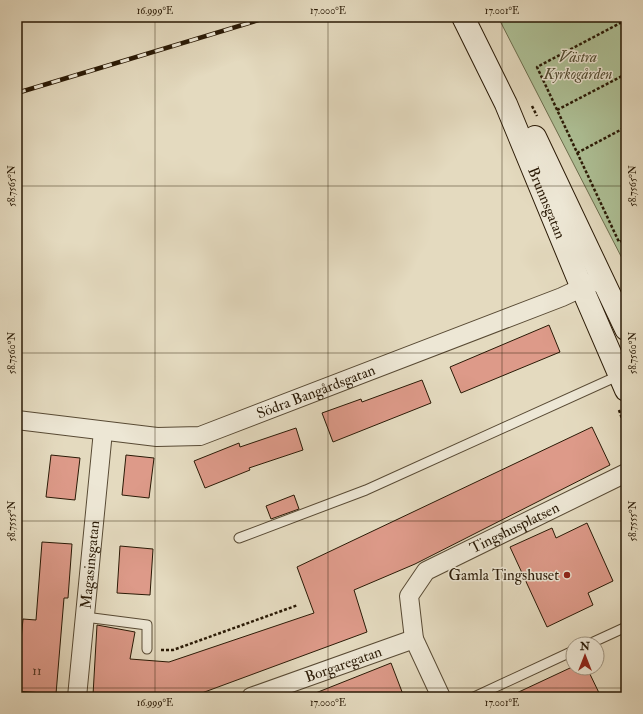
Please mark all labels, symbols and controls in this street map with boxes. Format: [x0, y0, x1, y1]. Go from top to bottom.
text: 16.999°E [137, 5, 173, 17]
text: 17.000°E [310, 5, 346, 17]
text: 17.001°E [485, 5, 519, 17]
park label: Västra Kyrkogården [543, 48, 612, 84]
street label: Brunnsgatan [524, 164, 570, 242]
text: 58.7565°N [6, 165, 18, 207]
text: 58.7565°N [627, 165, 639, 207]
text: 58.7560°N [6, 332, 18, 374]
text: 58.7560°N [627, 332, 639, 374]
street label: Södra Bangårdsgatan [254, 360, 378, 423]
street label: Tingshusplatsen [467, 498, 563, 558]
text: 58.7555°N [6, 501, 18, 541]
text: 58.7555°N [627, 501, 639, 541]
street label: Magasinsgatan [76, 519, 104, 610]
place label: Gamla Tingshuset [448, 566, 559, 585]
marker: Gamla Tingshuset [562, 570, 572, 580]
north arrow [565, 636, 605, 676]
text: N [579, 640, 591, 653]
street label: Borgaregatan [302, 642, 385, 687]
house number: 11 [32, 663, 42, 679]
text: 16.999°E [137, 697, 173, 709]
text: 17.000°E [310, 697, 346, 709]
text: 17.001°E [485, 697, 519, 709]

